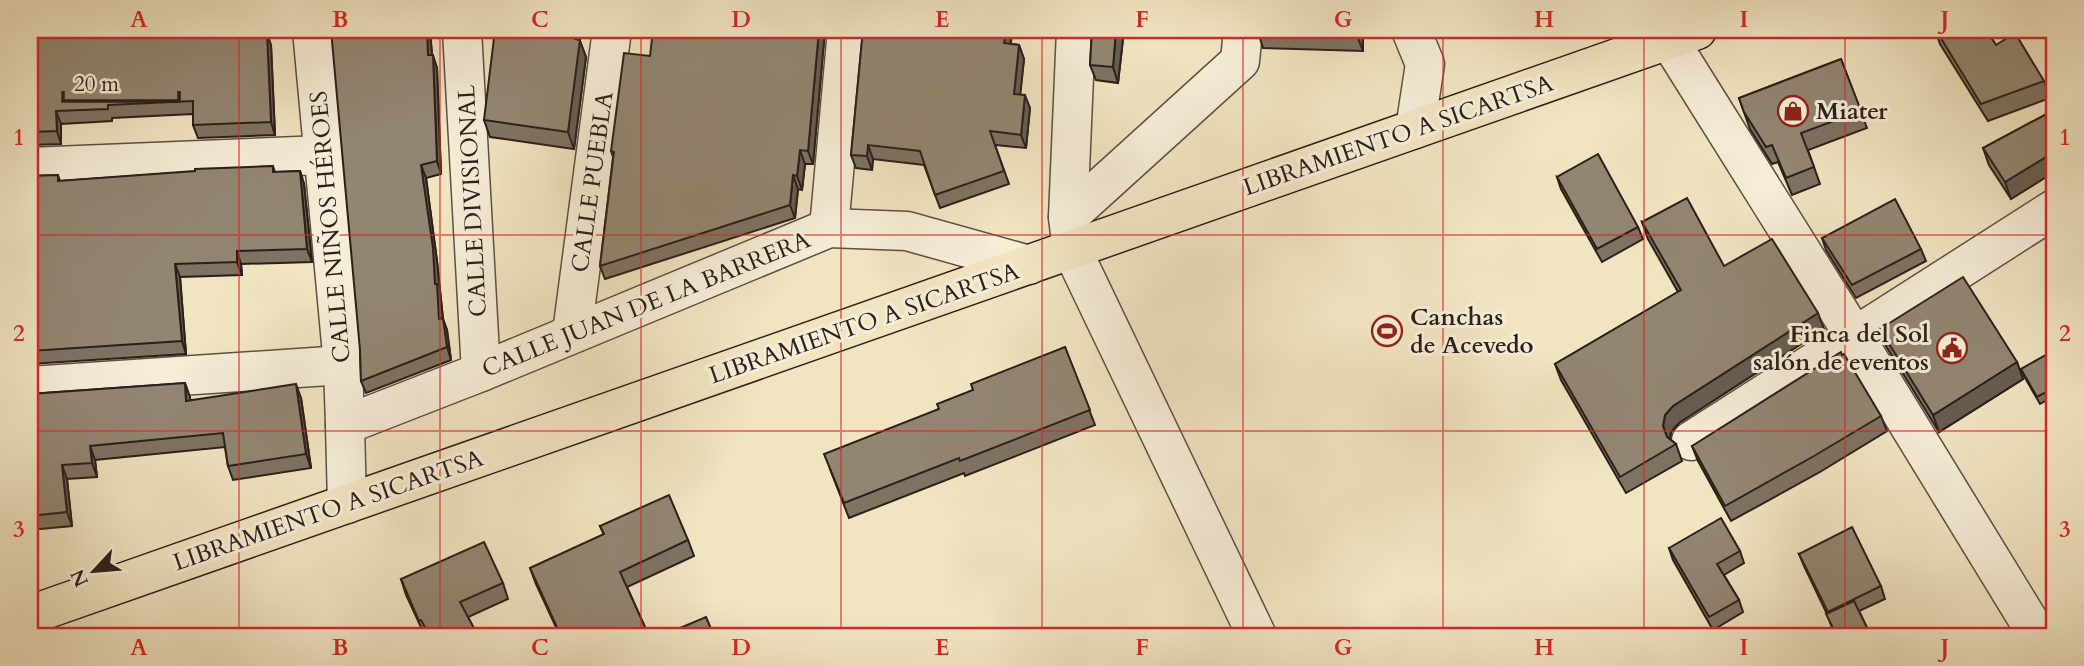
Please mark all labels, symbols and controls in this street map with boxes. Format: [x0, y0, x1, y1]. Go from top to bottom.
text: A [130, 4, 148, 35]
text: B [332, 4, 348, 35]
text: C [531, 4, 549, 35]
text: D [731, 4, 751, 35]
text: E [935, 4, 949, 35]
text: F [1135, 4, 1149, 35]
text: G [1334, 4, 1353, 35]
text: H [1534, 4, 1554, 35]
text: I [1740, 4, 1748, 35]
text: J [1938, 4, 1949, 35]
scale bar [63, 60, 178, 104]
street label: LIBRAMIENTO A SICARTSA [1239, 66, 1559, 204]
text: 20 m [74, 70, 119, 99]
street label: CALLE DIVISIONAL [450, 84, 495, 318]
street label: CALLE NIÑOS HÉROES [302, 89, 359, 364]
street label: CALLE PUEBLA [563, 89, 622, 275]
shop icon: Miater [1776, 94, 1810, 128]
place label: Miater [1816, 95, 1888, 128]
text: 1 [13, 122, 25, 153]
text: 1 [2059, 122, 2071, 153]
street label: CALLE JUAN DE LA BARRERA [477, 223, 816, 386]
street label: LIBRAMIENTO A SICARTSA [705, 254, 1025, 392]
place label: Canchas de Acevedo [1410, 301, 1534, 362]
sports icon: Canchas de Acevedo [1370, 314, 1404, 348]
text: 2 [13, 318, 25, 349]
place label: Finca del Sol salón de eventos [1753, 318, 1929, 379]
text: 2 [2059, 318, 2071, 349]
public building icon: Finca del Sol salón de eventos [1935, 331, 1969, 365]
street label: LIBRAMIENTO A SICARTSA [169, 441, 489, 579]
text: 3 [13, 514, 25, 545]
text: 3 [2059, 514, 2071, 545]
north arrow [60, 536, 130, 606]
text: N [64, 564, 95, 591]
text: A [130, 632, 148, 663]
text: B [332, 632, 348, 663]
text: C [531, 632, 549, 663]
text: D [731, 632, 751, 663]
text: E [935, 632, 949, 663]
text: F [1135, 632, 1149, 663]
text: G [1334, 632, 1353, 663]
text: H [1534, 632, 1554, 663]
text: I [1740, 632, 1748, 663]
text: J [1938, 632, 1949, 663]

